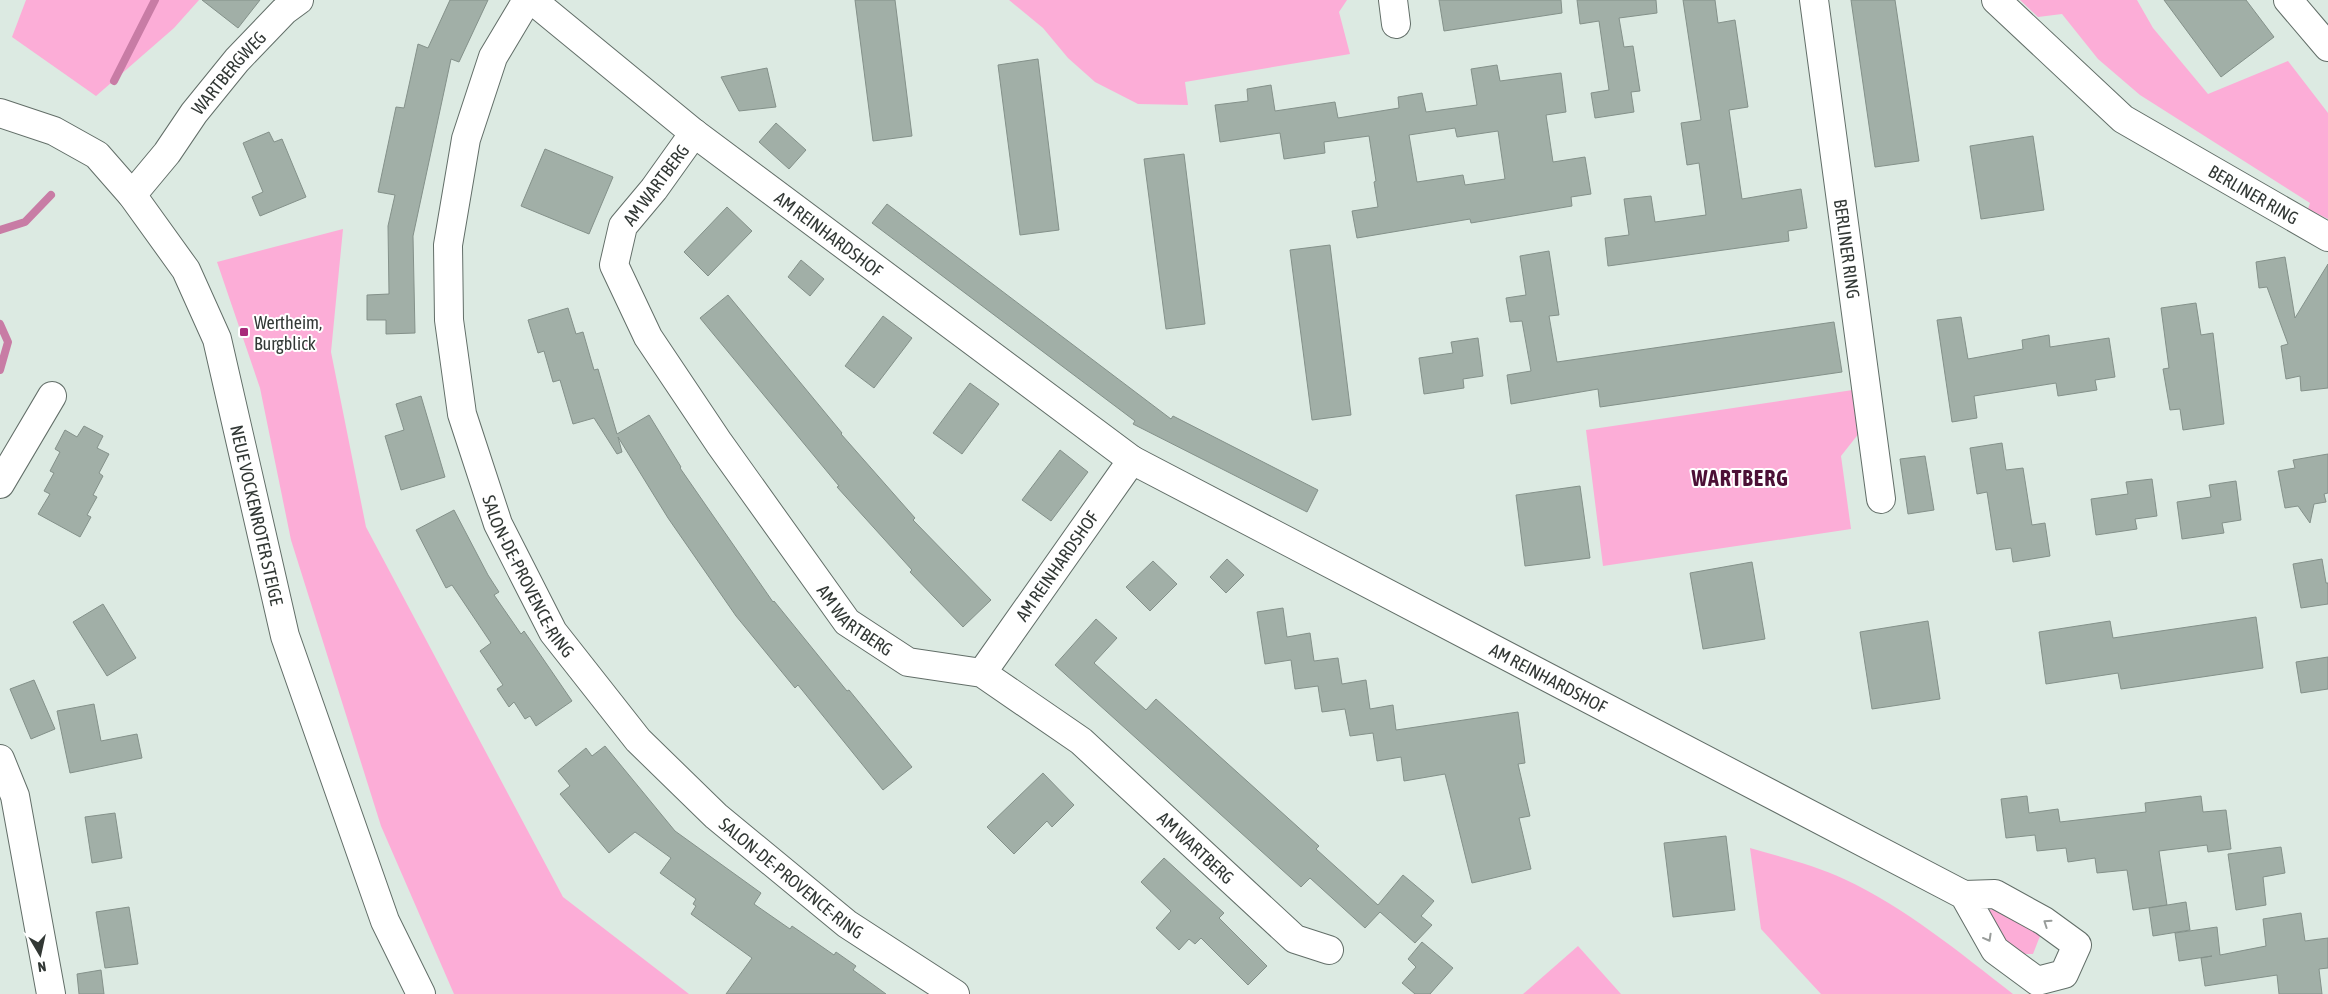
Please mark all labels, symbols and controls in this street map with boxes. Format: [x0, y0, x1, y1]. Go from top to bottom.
street label: WARTBERGWEG [187, 26, 270, 119]
street label: AM WARTBERG [619, 140, 693, 230]
street label: BERLINER RING [2205, 160, 2303, 228]
street label: AM REINHARDSHOF [771, 187, 888, 281]
street label: BERLINER RING [1830, 198, 1864, 300]
place label: Wertheim, Burgblick [254, 312, 322, 354]
marker: Wertheim, Burgblick [238, 326, 250, 338]
street label: NEUE VOCKENROTER STEIGE [226, 423, 288, 608]
district label: WARTBERG [1690, 465, 1789, 491]
street label: SALON-DE-PROVENCE-RING [479, 492, 579, 661]
street label: AM REINHARDSHOF [1011, 506, 1103, 625]
street label: AM WARTBERG [813, 580, 897, 660]
street label: AM REINHARDSHOF [1486, 638, 1611, 717]
street label: AM WARTBERG [1154, 807, 1239, 888]
street label: SALON-DE-PROVENCE-RING [715, 813, 868, 943]
one-way arrow [2044, 920, 2053, 930]
north arrow [15, 929, 65, 979]
one-way arrow [1982, 932, 1992, 941]
text: N [37, 958, 47, 975]

